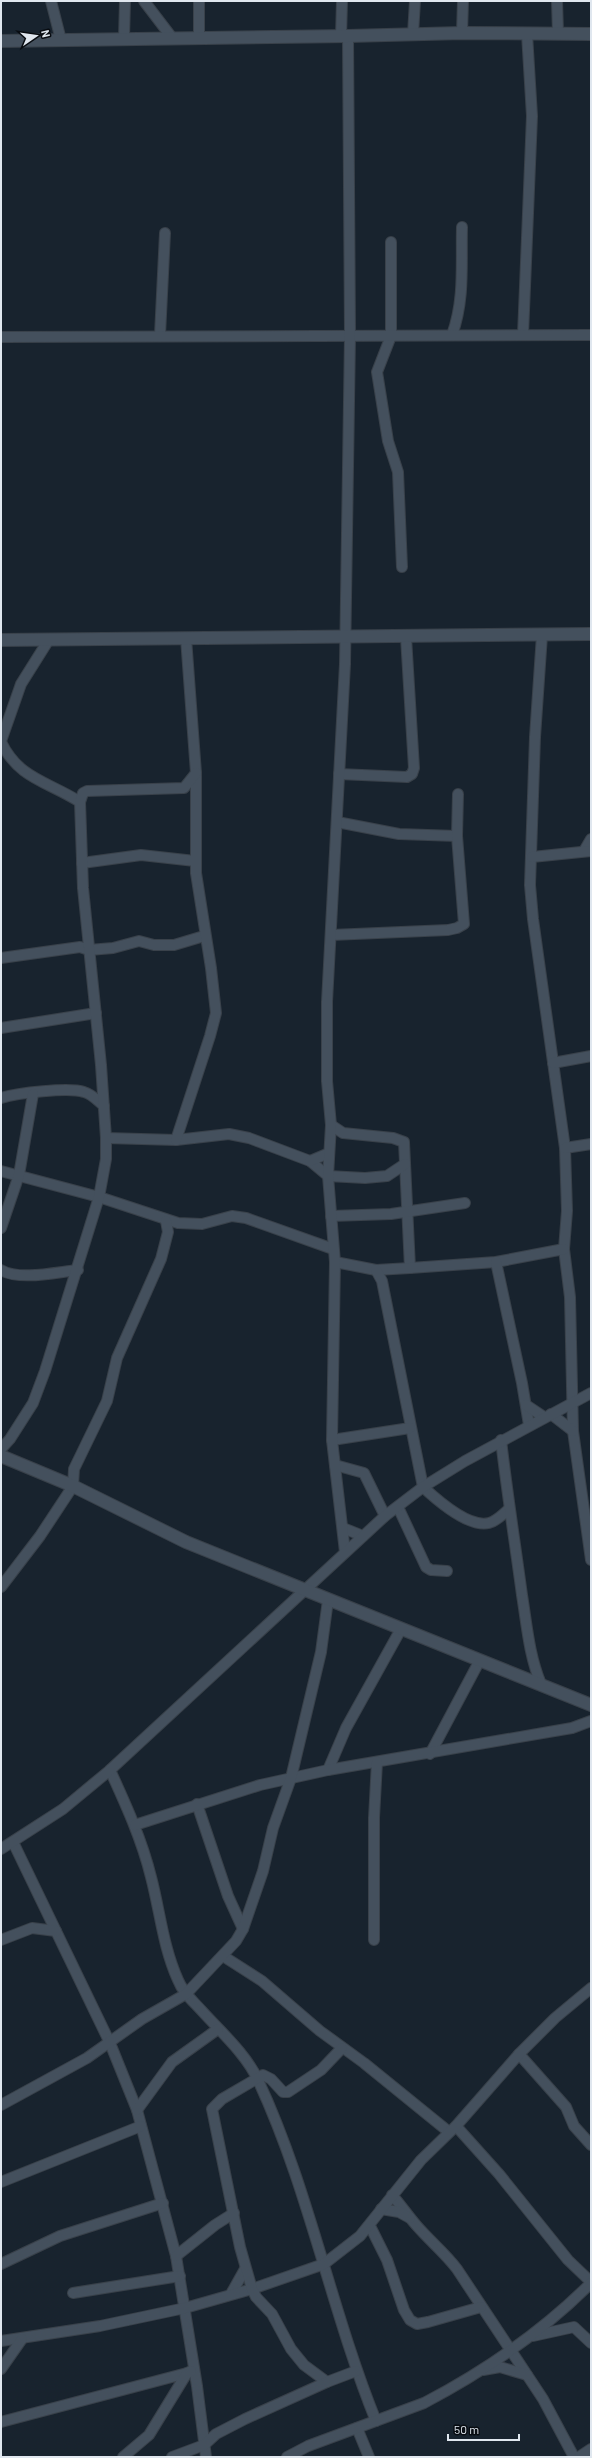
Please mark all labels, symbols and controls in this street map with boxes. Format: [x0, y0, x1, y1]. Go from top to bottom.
north arrow [16, 16, 56, 56]
text: N [39, 29, 53, 39]
scale bar [448, 2416, 519, 2442]
text: 50 m [454, 2422, 479, 2436]

